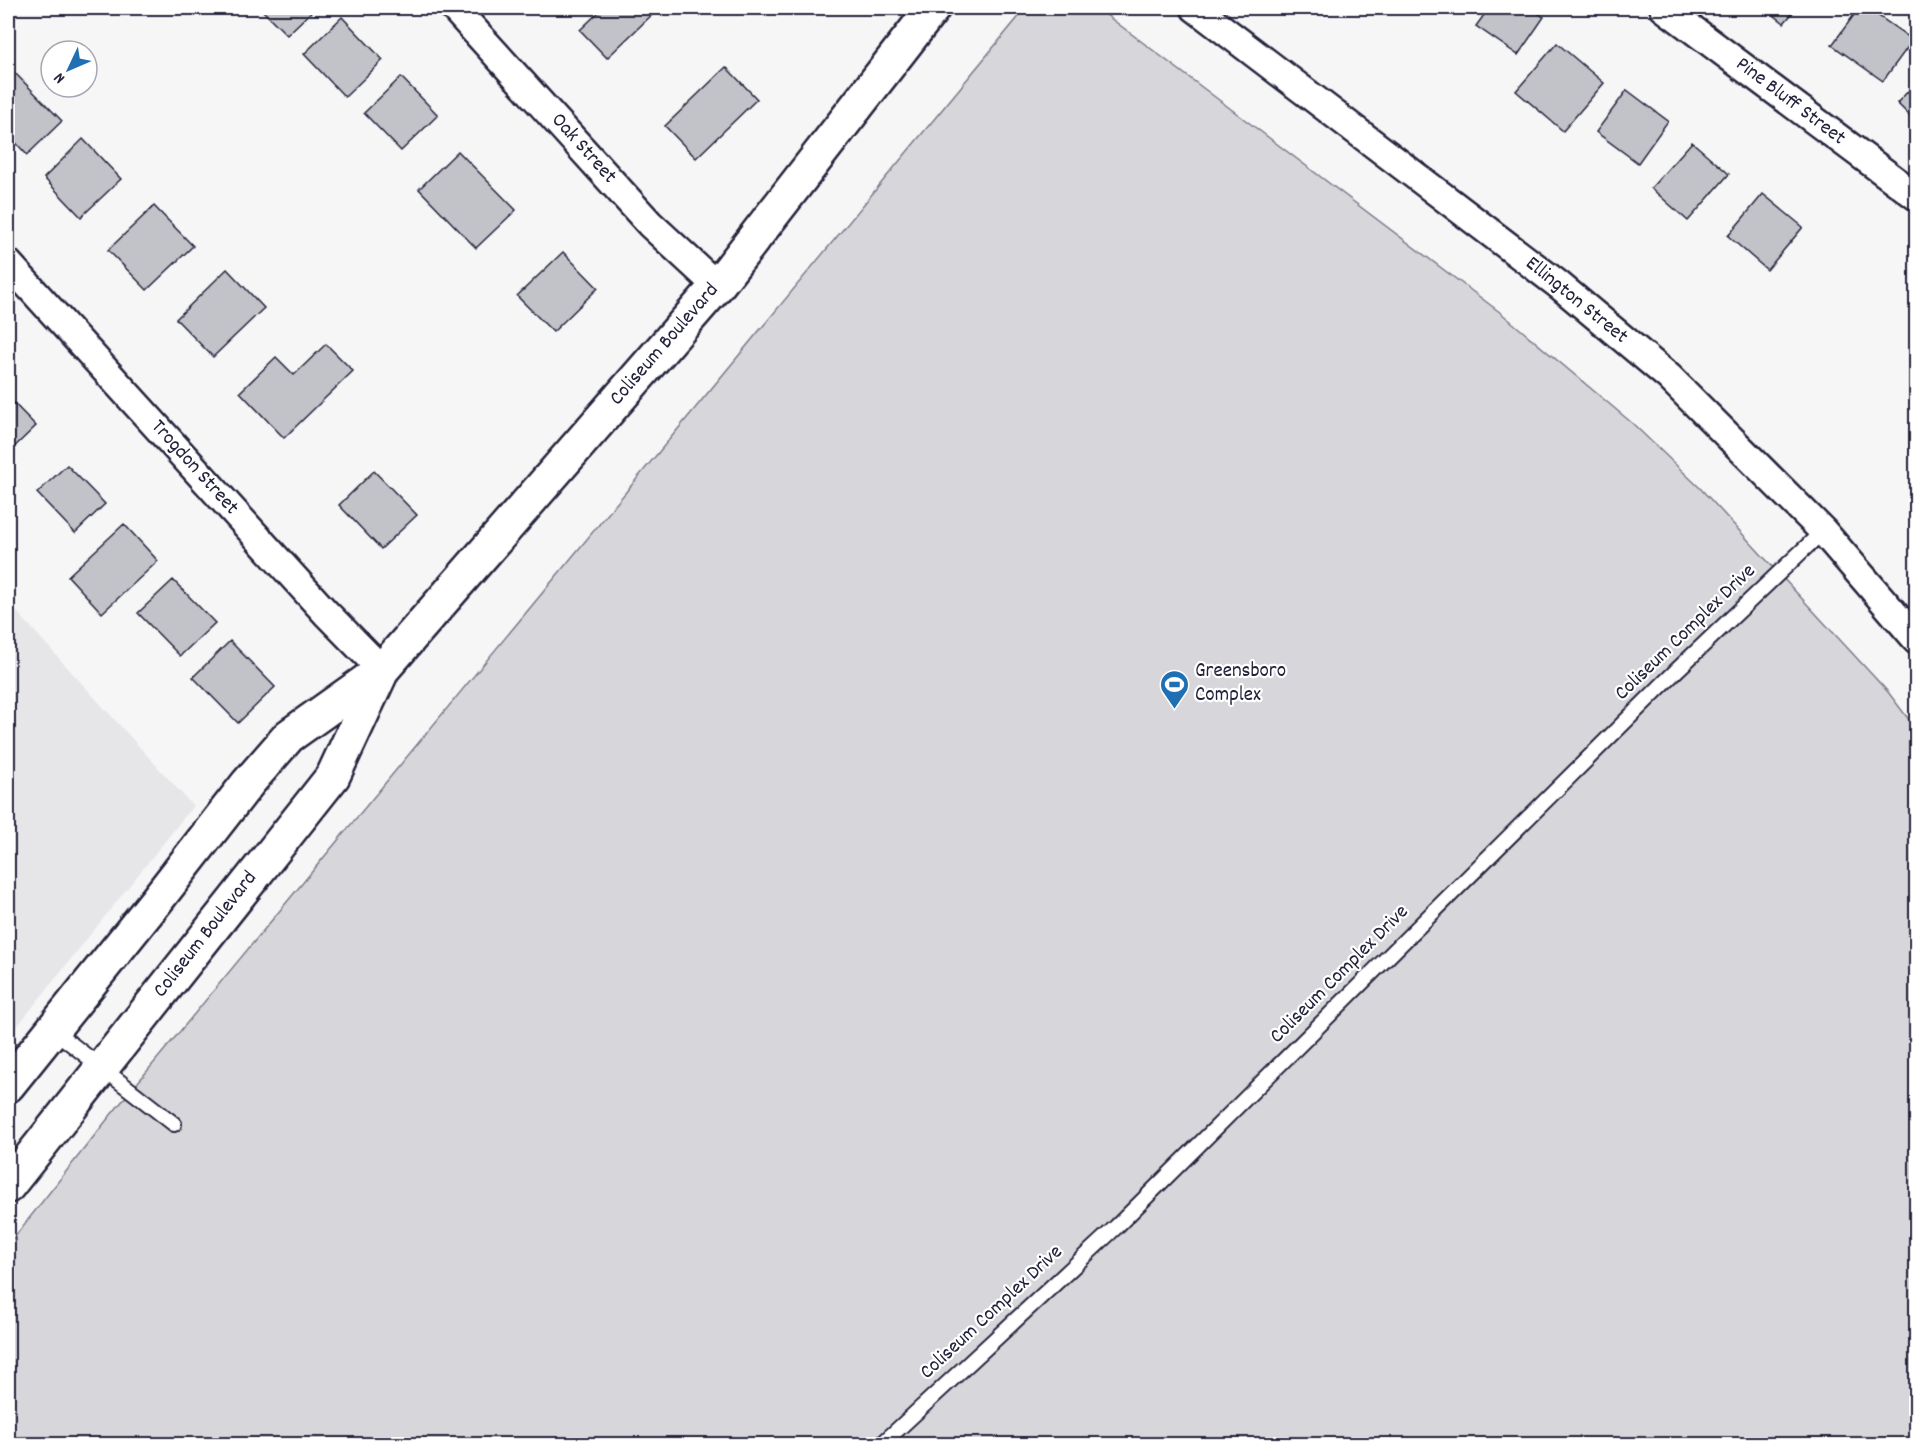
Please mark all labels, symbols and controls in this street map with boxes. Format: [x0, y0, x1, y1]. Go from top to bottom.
north arrow [39, 39, 99, 99]
street label: Pine Bluff Street [1729, 51, 1852, 154]
text: N [49, 67, 71, 89]
street label: Oak Street [543, 107, 623, 191]
street label: Ellington Street [1518, 250, 1634, 352]
street label: Coliseum Boulevard [603, 277, 727, 413]
street label: Trogdon Street [143, 414, 245, 523]
street label: Coliseum Complex Drive [1609, 558, 1763, 708]
place label: Greensboro Complex [1195, 657, 1286, 711]
sports icon: Greensboro Complex [1158, 668, 1190, 710]
street label: Coliseum Boulevard [147, 865, 265, 1005]
street label: Coliseum Complex Drive [1264, 899, 1416, 1051]
street label: Coliseum Complex Drive [914, 1239, 1070, 1387]

